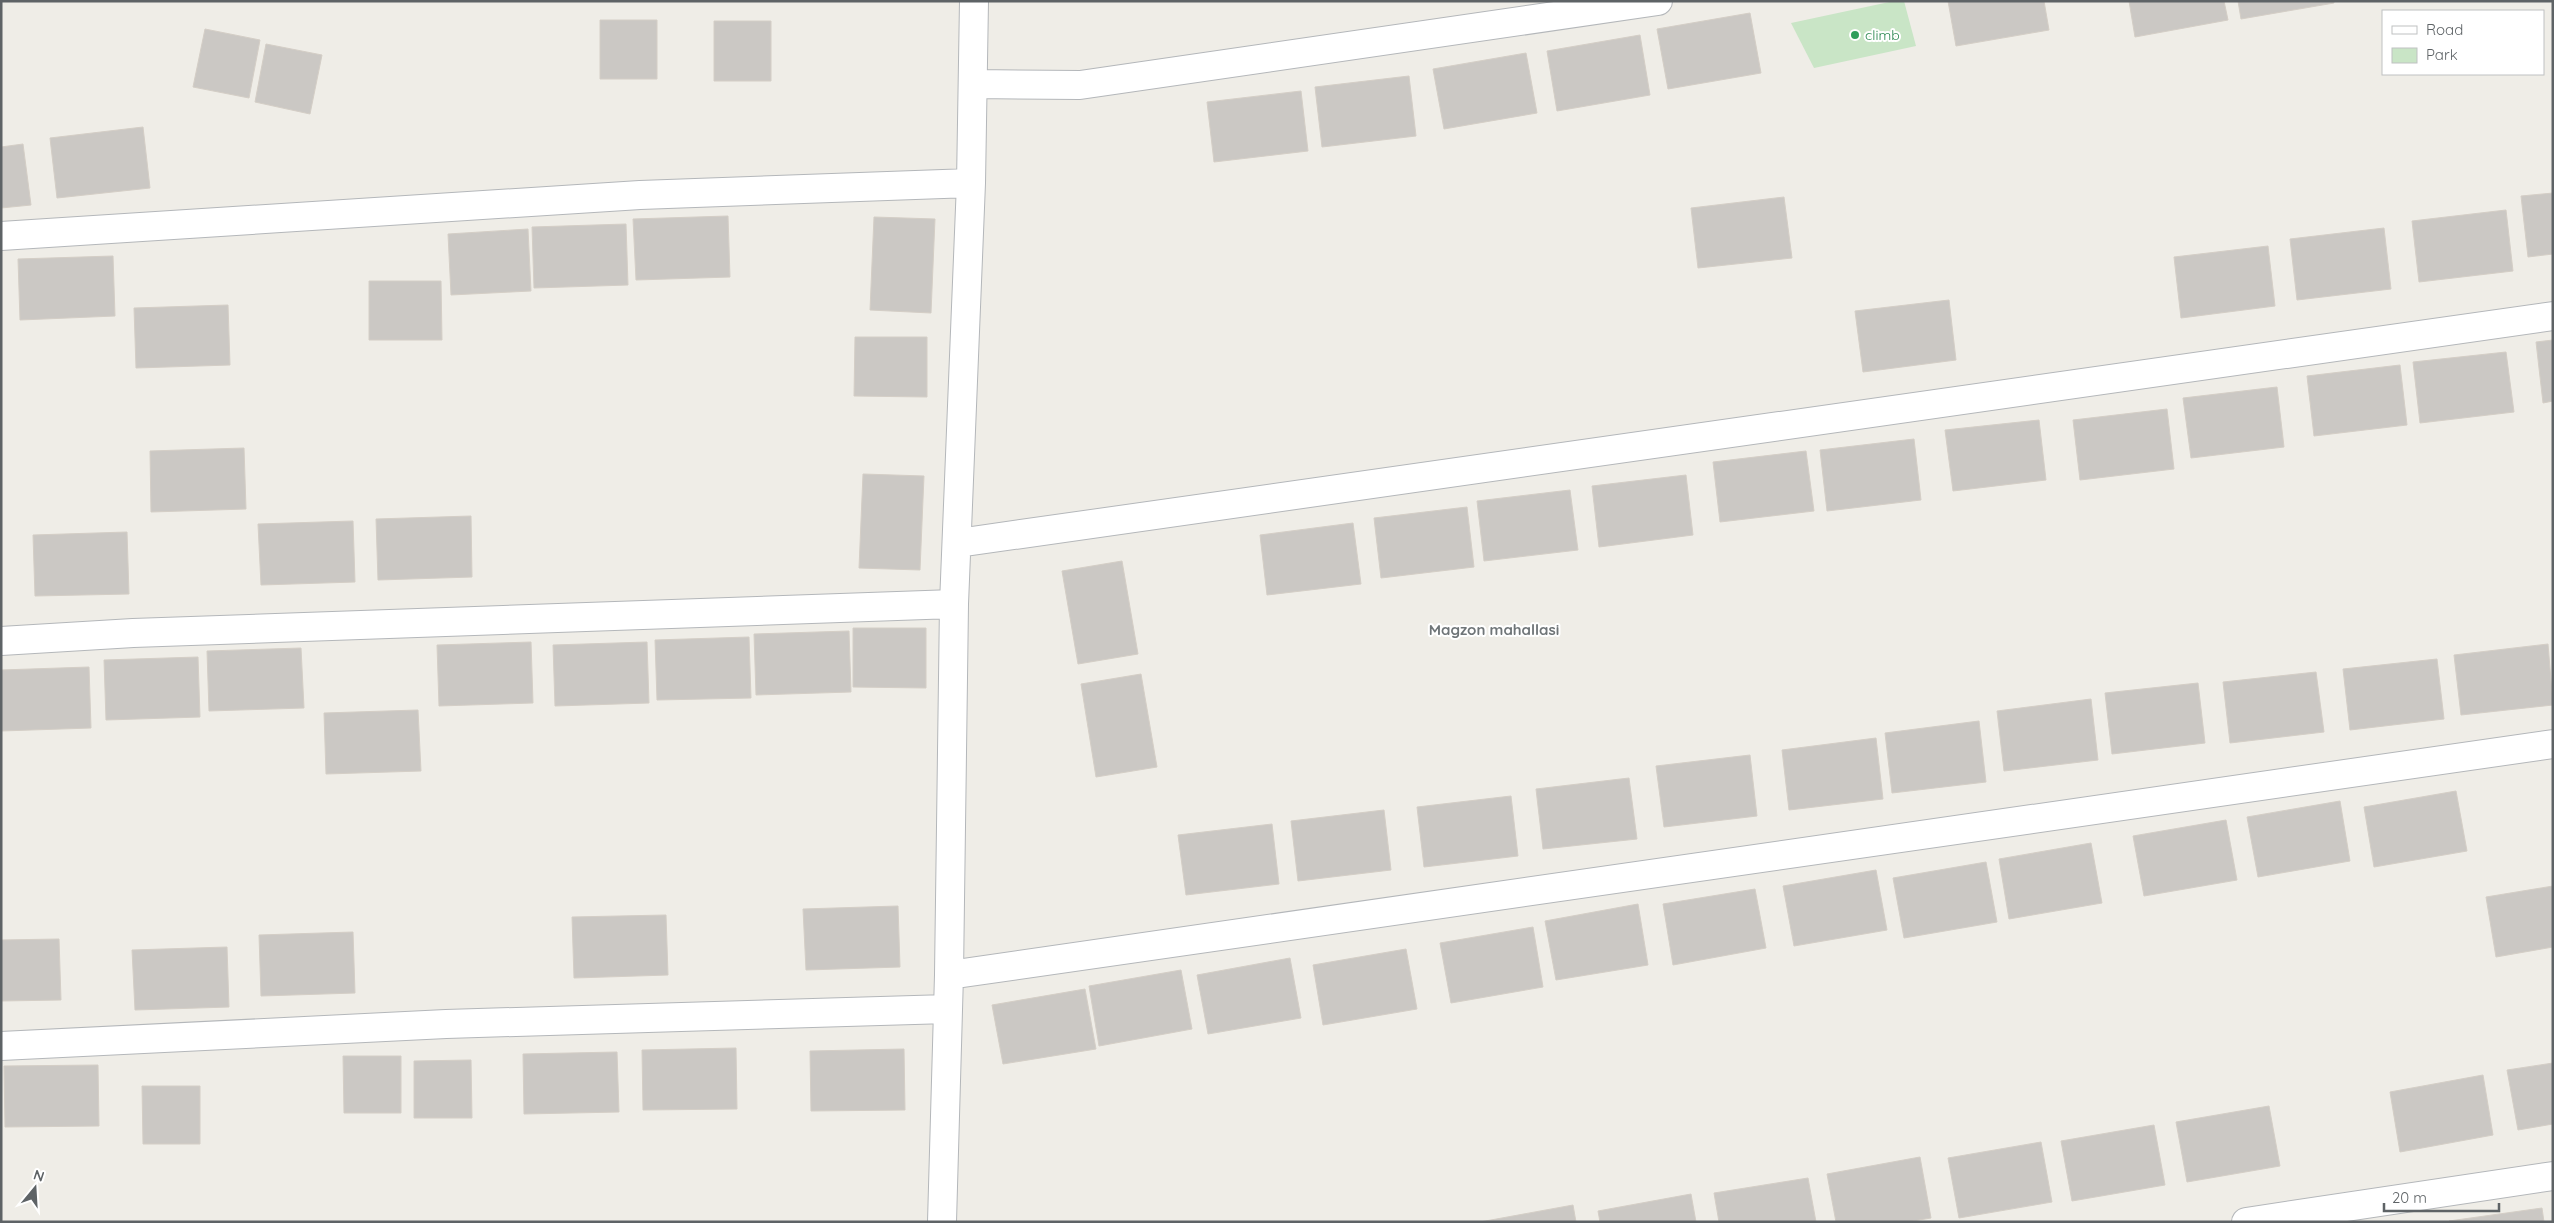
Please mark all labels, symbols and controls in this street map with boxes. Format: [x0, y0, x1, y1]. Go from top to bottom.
legend [2382, 10, 2544, 75]
text: Road [2426, 20, 2463, 39]
place label: climb [1865, 26, 1900, 44]
marker: climb [1849, 29, 1861, 41]
text: Park [2426, 45, 2458, 64]
district label: Magzon mahallasi [1429, 620, 1559, 639]
north arrow [10, 1163, 60, 1213]
text: N [31, 1165, 47, 1186]
scale bar [2384, 1180, 2499, 1212]
text: 20 m [2392, 1188, 2427, 1207]

